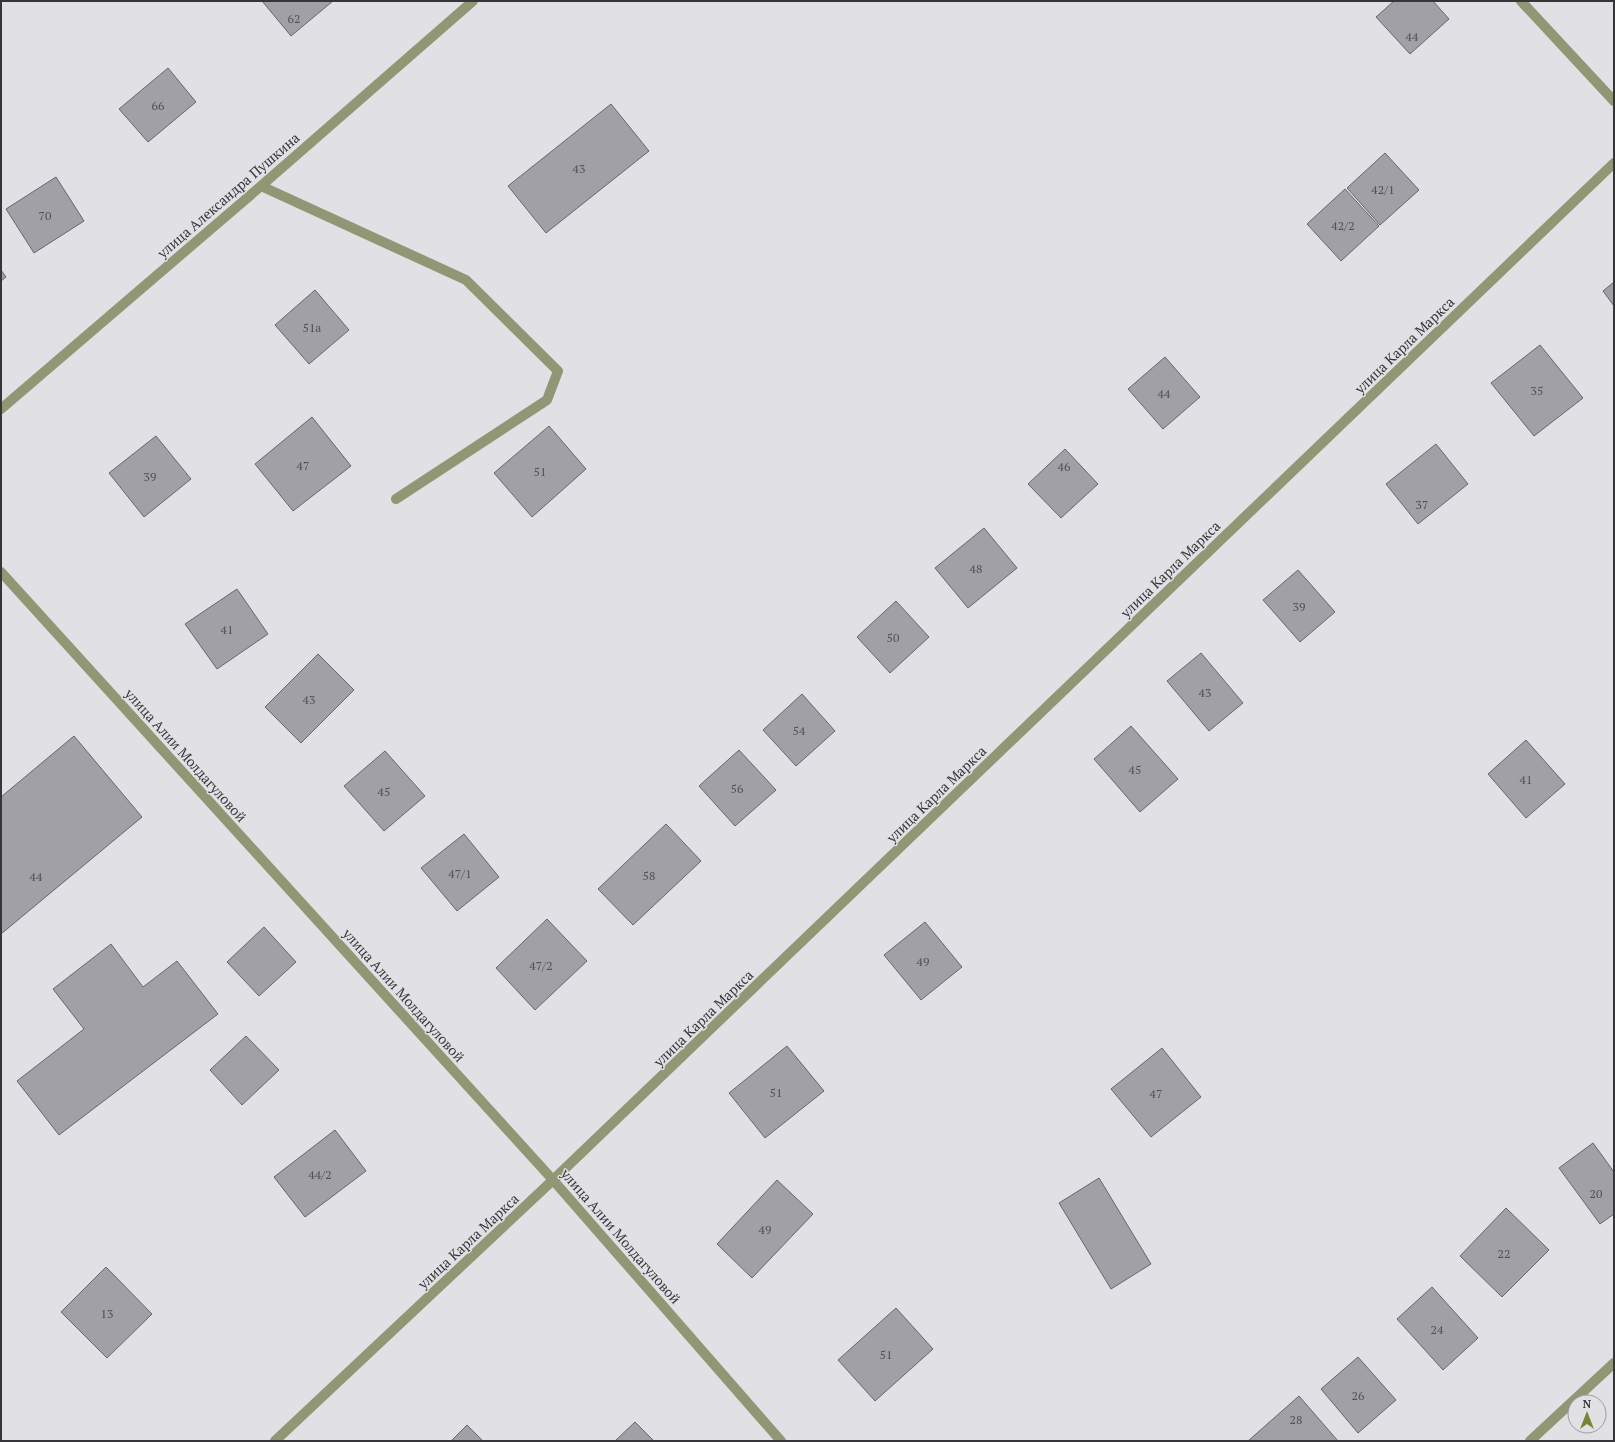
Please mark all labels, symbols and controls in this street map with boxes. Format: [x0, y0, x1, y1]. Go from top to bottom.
house number: 62 [288, 11, 300, 26]
house number: 44 [1406, 29, 1419, 44]
house number: 66 [152, 98, 165, 113]
street label: улица Александра Пушкина [152, 128, 303, 263]
house number: 43 [573, 161, 585, 176]
house number: 42/1 [1371, 182, 1395, 197]
house number: 70 [39, 208, 51, 223]
house number: 42/2 [1331, 218, 1355, 233]
street label: улица Карла Маркса [1349, 292, 1458, 398]
house number: 51а [303, 320, 321, 335]
house number: 35 [1531, 383, 1543, 398]
house number: 44 [1158, 386, 1171, 401]
house number: 47 [297, 458, 309, 473]
house number: 46 [1058, 459, 1071, 474]
house number: 51 [534, 464, 546, 479]
house number: 39 [144, 469, 156, 484]
house number: 37 [1416, 497, 1428, 512]
street label: улица Карла Маркса [1115, 516, 1224, 622]
house number: 48 [970, 561, 982, 576]
house number: 39 [1293, 599, 1305, 614]
house number: 41 [221, 622, 233, 637]
house number: 50 [887, 630, 899, 645]
street label: улица Алии Молдагуловой [120, 683, 251, 826]
house number: 43 [1199, 685, 1211, 700]
house number: 43 [303, 692, 315, 707]
house number: 54 [793, 723, 806, 738]
street label: улица Карла Маркса [881, 741, 990, 847]
house number: 45 [1129, 762, 1141, 777]
house number: 41 [1520, 772, 1532, 787]
house number: 56 [731, 781, 744, 796]
house number: 45 [378, 784, 390, 799]
house number: 47/1 [448, 866, 472, 881]
house number: 58 [643, 868, 655, 883]
house number: 44 [30, 869, 43, 884]
street label: улица Алии Молдагуловой [338, 923, 469, 1066]
house number: 49 [917, 954, 929, 969]
house number: 47/2 [529, 958, 553, 973]
street label: улица Карла Маркса [648, 965, 757, 1071]
house number: 51 [770, 1085, 782, 1100]
house number: 47 [1150, 1086, 1162, 1101]
street label: улица Алии Молдагуловой [556, 1164, 685, 1308]
house number: 44/2 [308, 1167, 332, 1182]
house number: 20 [1590, 1186, 1602, 1201]
street label: улица Карла Маркса [413, 1189, 523, 1294]
house number: 49 [759, 1222, 771, 1237]
house number: 22 [1498, 1246, 1510, 1261]
house number: 13 [101, 1306, 113, 1321]
house number: 24 [1431, 1322, 1444, 1337]
house number: 51 [880, 1347, 892, 1362]
house number: 26 [1352, 1388, 1365, 1403]
north arrow [1567, 1394, 1607, 1434]
text: N [1583, 1397, 1592, 1411]
house number: 28 [1290, 1412, 1302, 1427]

